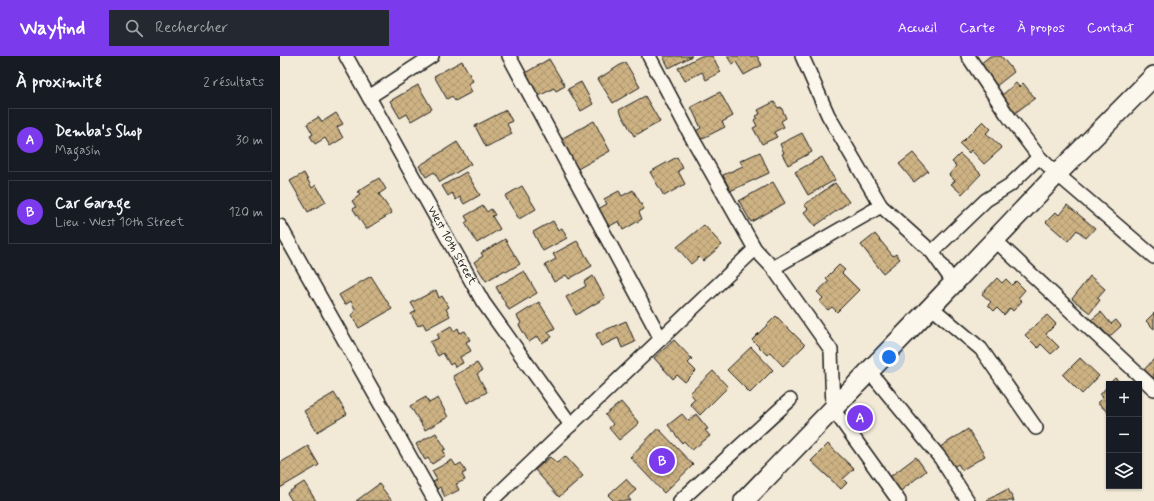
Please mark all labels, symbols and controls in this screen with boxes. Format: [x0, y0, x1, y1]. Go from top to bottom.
search box [109, 10, 389, 46]
text: Wayfind [20, 16, 85, 41]
icon: search [123, 17, 145, 39]
text: Rechercher [155, 18, 228, 38]
text: Accueil [898, 19, 937, 37]
text: Carte [959, 19, 995, 37]
text: À propos [1017, 19, 1065, 37]
text: Contact [1087, 19, 1134, 37]
text: À proximité [16, 71, 101, 93]
text: 2 résultats [203, 74, 264, 91]
text: Demba's Shop [55, 122, 142, 142]
text: A [26, 132, 34, 149]
text: 30 m [236, 132, 263, 149]
text: Magasin [55, 142, 100, 159]
text: Car Garage [55, 194, 131, 214]
street label: West 10th Street [423, 203, 480, 288]
text: B [26, 204, 34, 221]
text: 120 m [229, 204, 263, 221]
text: Lieu · West 10th Street [55, 214, 184, 231]
your location [879, 347, 899, 367]
map controls [1106, 381, 1142, 489]
button: + [1106, 381, 1142, 417]
pin: A [847, 403, 873, 433]
button: − [1106, 417, 1142, 453]
pin: B [649, 446, 675, 476]
button: layers [1106, 453, 1142, 489]

